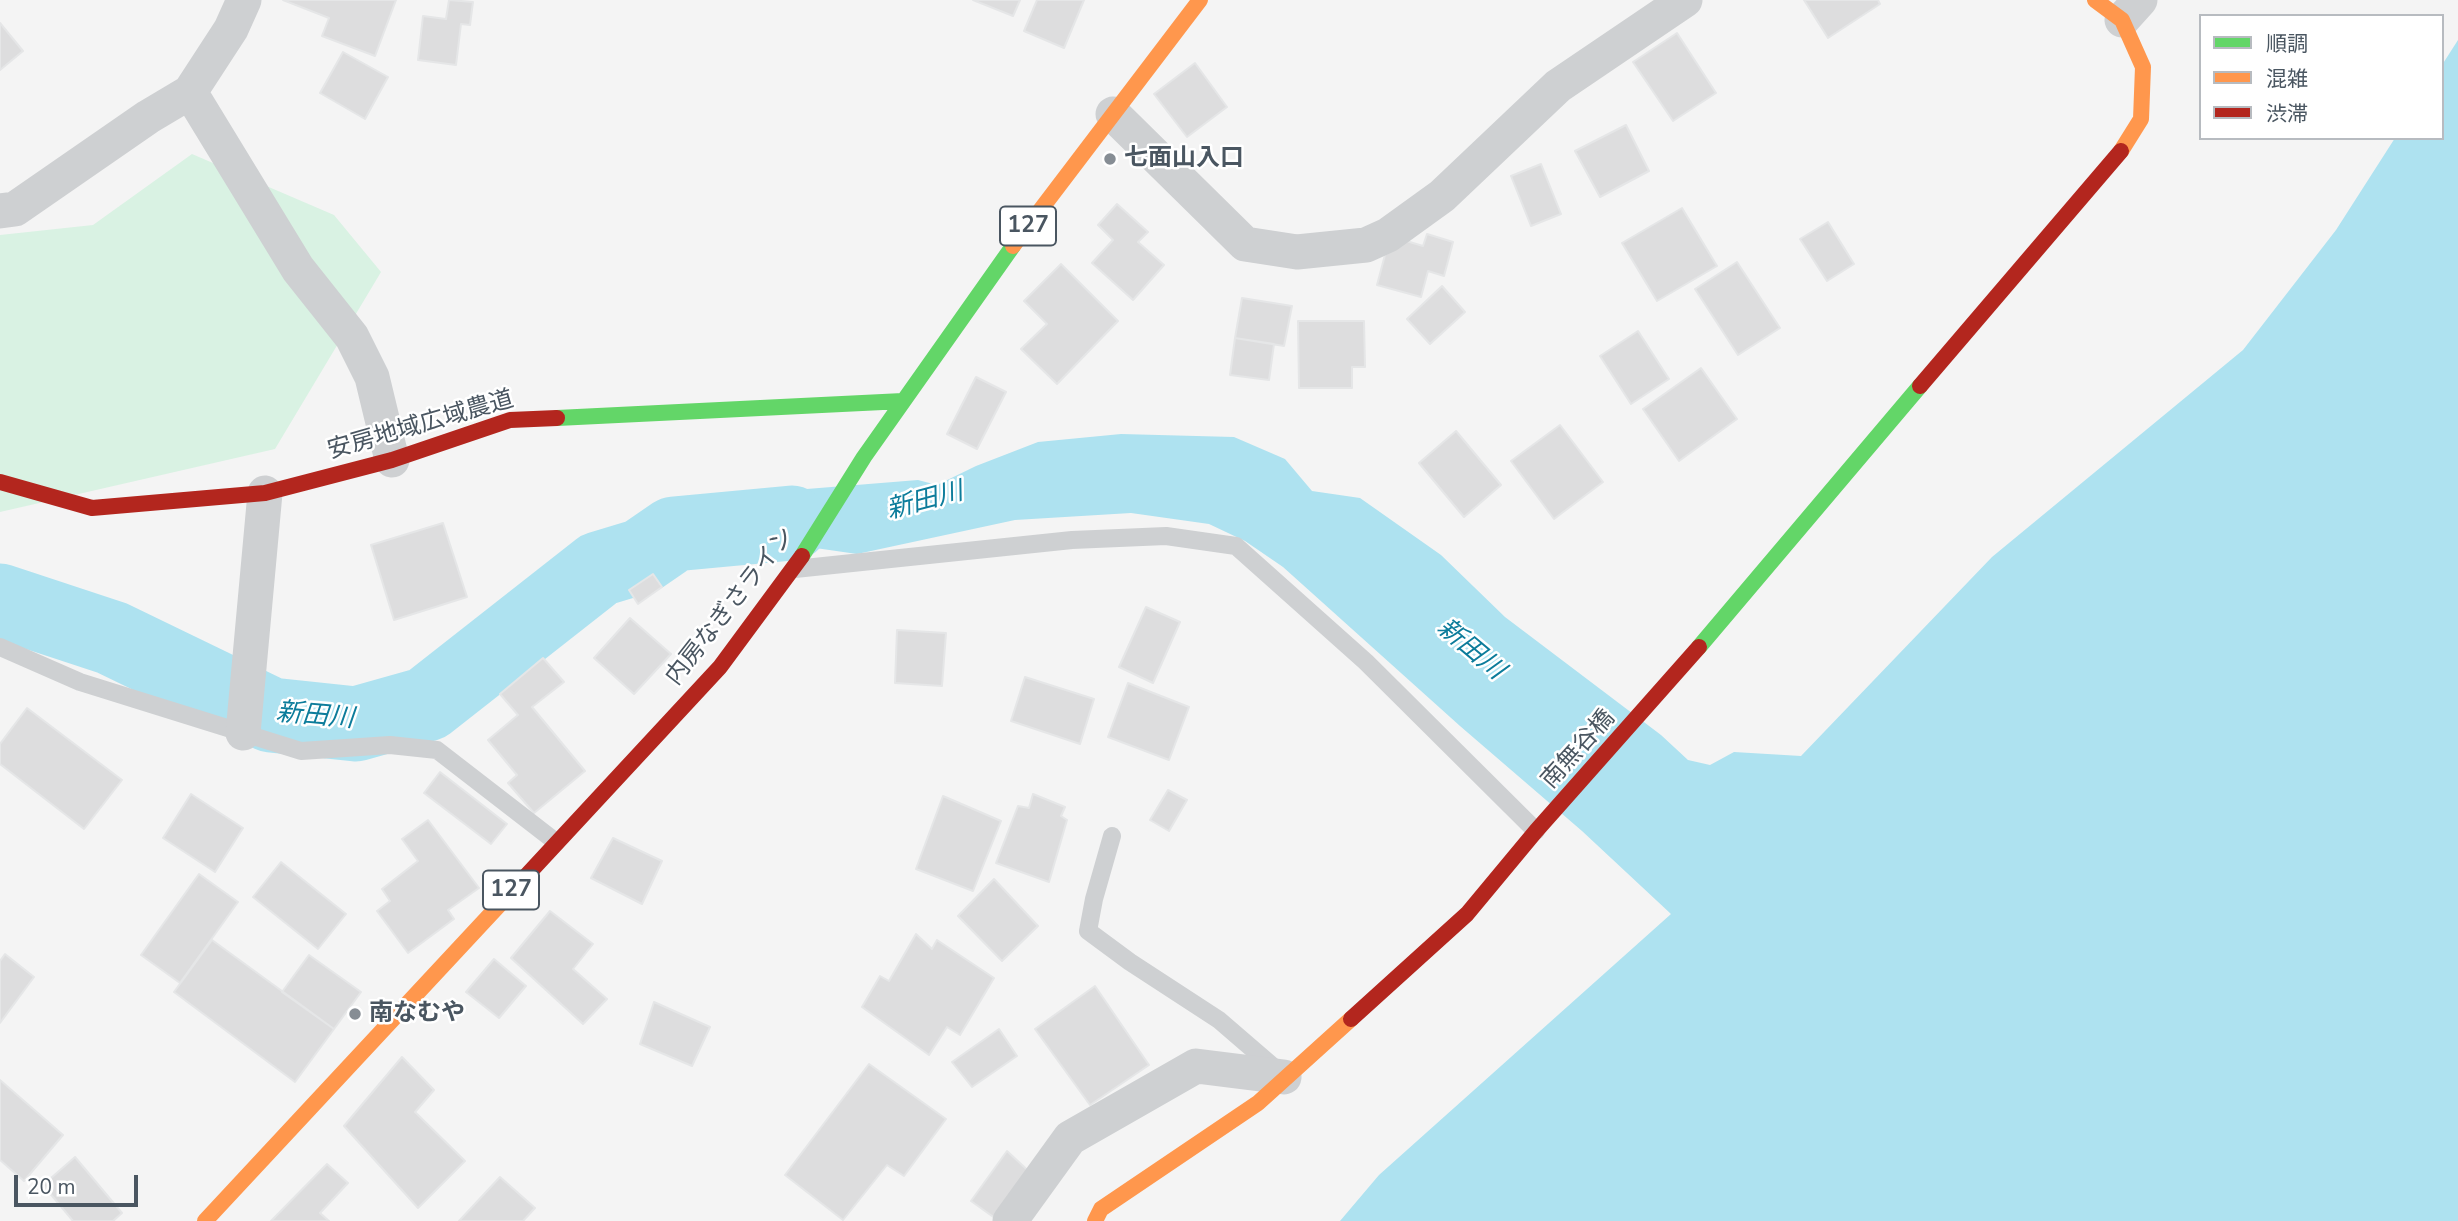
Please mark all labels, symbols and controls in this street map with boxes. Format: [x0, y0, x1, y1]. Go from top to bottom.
legend [2199, 14, 2444, 140]
text: 順調 [2266, 30, 2308, 58]
text: 混雑 [2266, 65, 2308, 93]
text: 渋滞 [2266, 100, 2308, 128]
place label: 七面山入口 [1124, 145, 1244, 173]
marker: 七面山入口 [1102, 151, 1118, 167]
road number: 127 [1000, 206, 1056, 246]
street label: 安房地域広域農道 [325, 386, 517, 466]
water label: 新田川 [883, 477, 967, 527]
street label: 内房なぎさライン [661, 522, 801, 692]
water label: 新田川 [1430, 613, 1510, 687]
water label: 新田川 [275, 698, 355, 736]
street label: 南無谷橋 [1536, 705, 1622, 795]
road number: 127 [483, 870, 539, 909]
place label: 南なむや [369, 1000, 465, 1028]
marker: 南なむや [347, 1006, 363, 1022]
scale bar [18, 1162, 142, 1206]
text: 20 m [27, 1173, 76, 1201]

